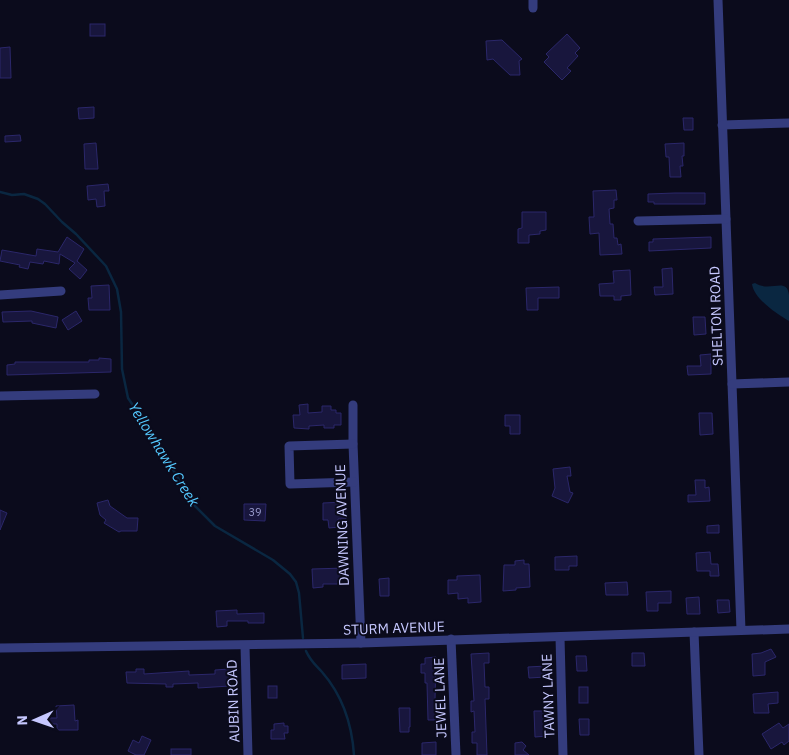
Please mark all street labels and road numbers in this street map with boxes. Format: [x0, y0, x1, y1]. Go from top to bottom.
street label: SHELTON ROAD [705, 266, 727, 366]
street label: DAWNING AVENUE [331, 464, 353, 586]
street label: STURM AVENUE [343, 617, 445, 639]
street label: TAWNY LANE [538, 654, 558, 738]
street label: JEWEL LANE [430, 657, 450, 739]
street label: AUBIN ROAD [223, 659, 243, 743]

